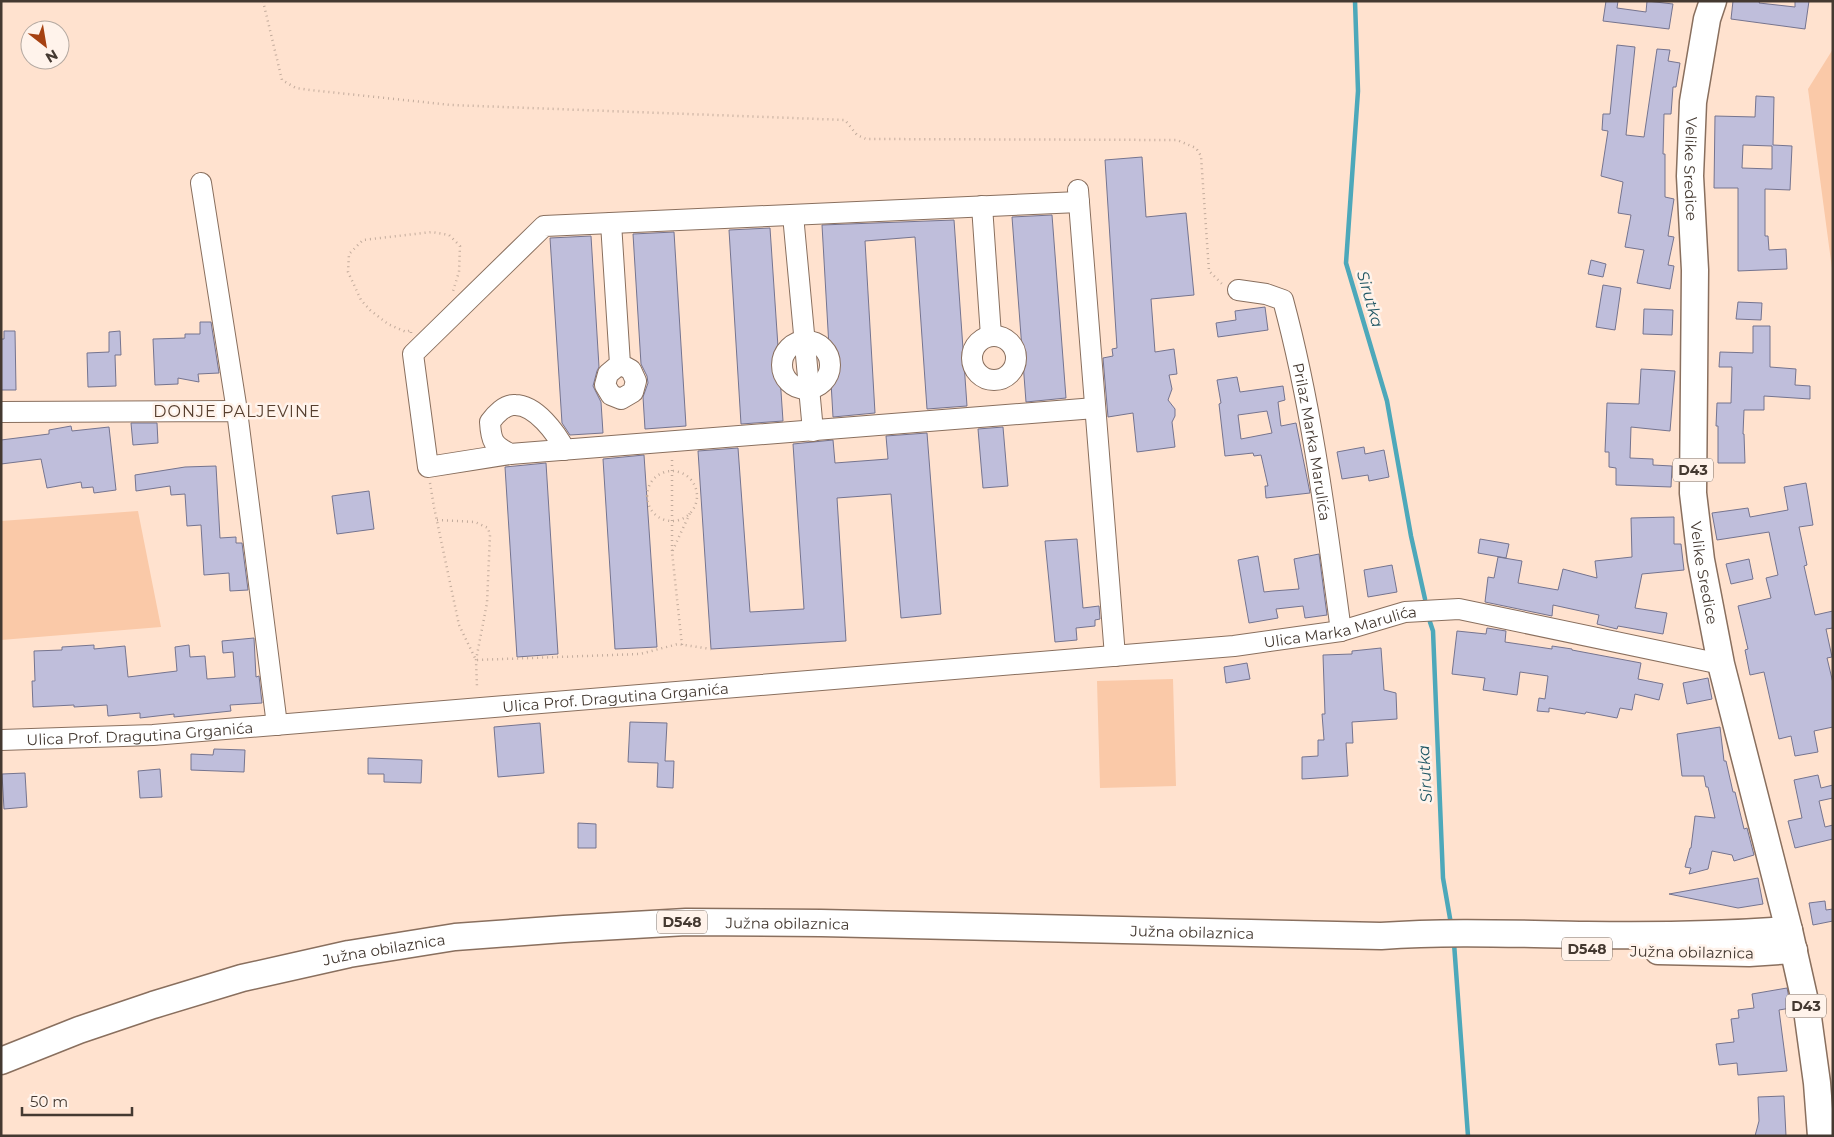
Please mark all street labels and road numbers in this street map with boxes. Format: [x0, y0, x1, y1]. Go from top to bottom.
street label: Velike Sredice [1680, 116, 1702, 221]
street label: Prilaz Marka Marulića [1289, 361, 1335, 522]
road number: D43 [1673, 458, 1713, 482]
street label: Velike Sredice [1687, 520, 1723, 626]
street label: Ulica Marka Marulića [1262, 602, 1417, 651]
street label: Ulica Prof. Dragutina Grganića [501, 678, 729, 716]
street label: Ulica Prof. Dragutina Grganića [26, 717, 254, 749]
road number: D548 [657, 910, 707, 934]
street label: Južna obilaznica [724, 913, 850, 933]
street label: Južna obilaznica [1129, 921, 1255, 943]
street label: Južna obilaznica [320, 929, 447, 969]
road number: D548 [1562, 938, 1612, 961]
street label: Južna obilaznica [1629, 941, 1754, 963]
road number: D43 [1786, 994, 1826, 1018]

